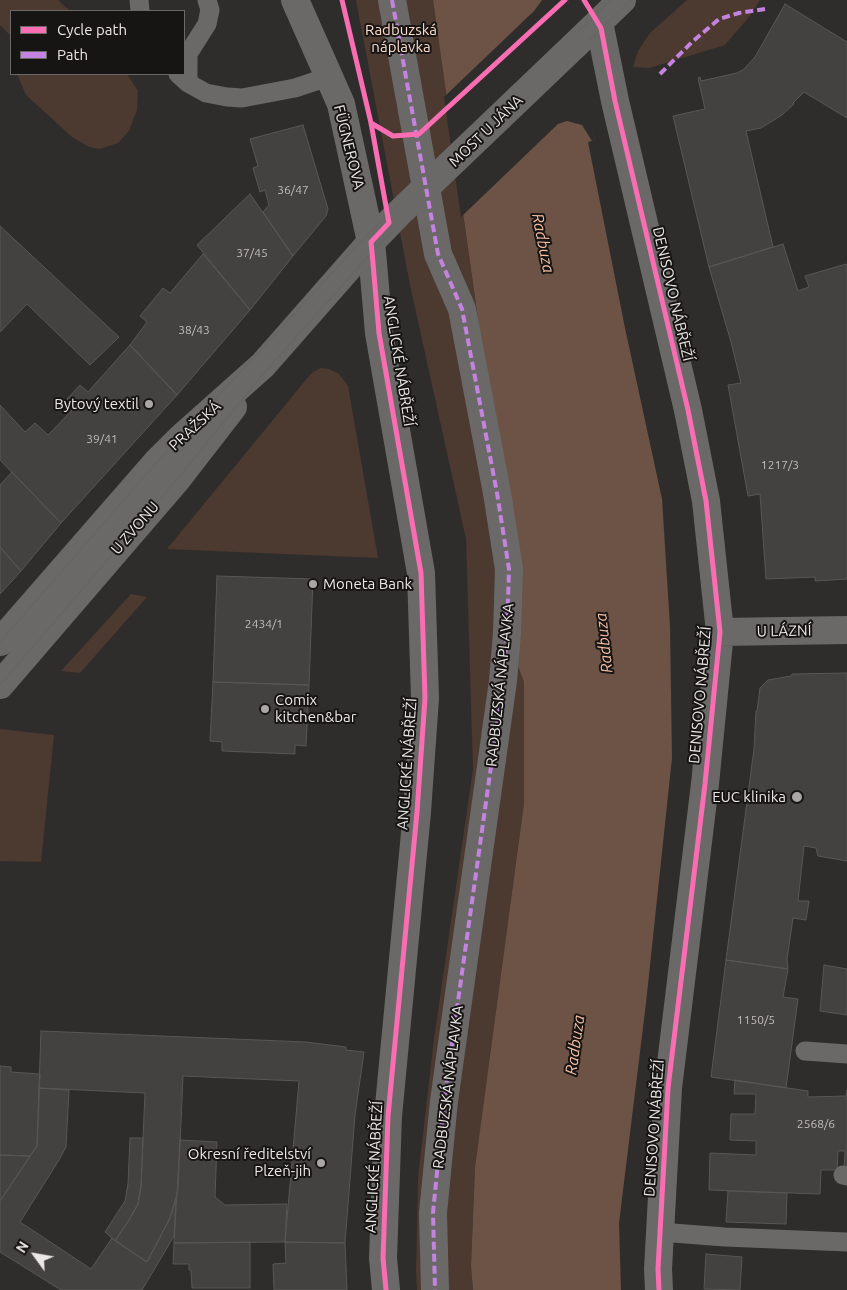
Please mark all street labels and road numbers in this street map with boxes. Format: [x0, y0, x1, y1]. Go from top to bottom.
street label: MOST U JÁNA [445, 91, 527, 171]
street label: FÜGNEROVA [330, 103, 368, 191]
street label: DENISOVO NÁBŘEŽÍ [649, 225, 697, 363]
street label: ANGLICKÉ NÁBŘEŽÍ [380, 294, 418, 428]
street label: PRAŽSKÁ [165, 397, 225, 455]
street label: U ZVONU [107, 498, 163, 558]
street label: RADBUZSKÁ NÁPLAVKA [482, 602, 518, 768]
street label: U LÁZNÍ [756, 622, 812, 640]
street label: DENISOVO NÁBŘEŽÍ [685, 626, 715, 764]
street label: ANGLICKÉ NÁBŘEŽÍ [393, 697, 421, 831]
street label: RADBUZSKÁ NÁPLAVKA [429, 1004, 467, 1170]
street label: DENISOVO NÁBŘEŽÍ [640, 1059, 668, 1197]
street label: ANGLICKÉ NÁBŘEŽÍ [362, 1101, 386, 1233]

